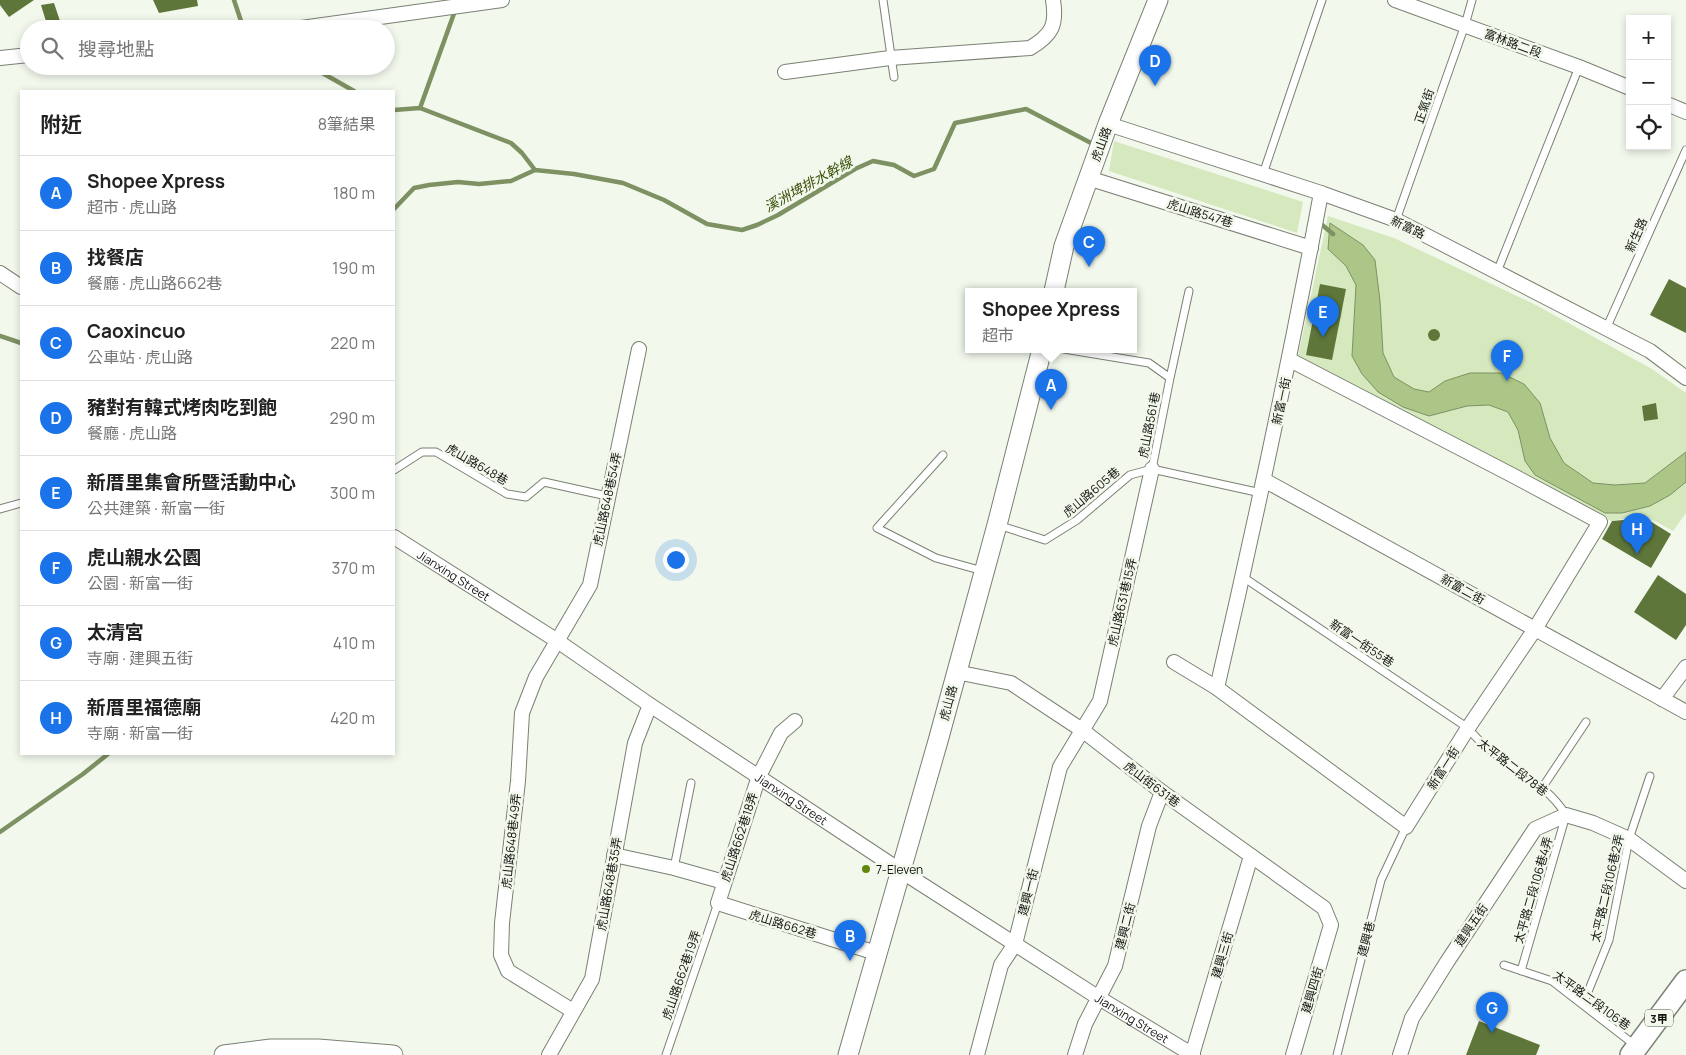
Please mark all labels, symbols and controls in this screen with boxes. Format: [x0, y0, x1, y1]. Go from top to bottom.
map controls [1626, 15, 1671, 150]
button: + [1626, 15, 1671, 60]
search box [20, 20, 395, 75]
street label: 富林路二段 [1482, 25, 1544, 61]
icon: search [38, 34, 66, 62]
text: 搜尋地點 [78, 36, 154, 62]
pin: D [1139, 45, 1171, 86]
button: − [1626, 60, 1671, 105]
street label: 正氣街 [1410, 86, 1438, 126]
button: locate [1626, 105, 1671, 150]
text: 附近 [40, 110, 82, 138]
text: 8筆結果 [318, 113, 375, 135]
street label: 虎山路 [1087, 124, 1115, 164]
water label: 溪洲埤排水幹線 [761, 151, 857, 216]
text: Shopee Xpress [87, 168, 225, 194]
text: A [51, 182, 61, 204]
text: 180 m [333, 182, 375, 204]
street label: 虎山路547巷 [1165, 195, 1235, 231]
text: 超市 · 虎山路 [87, 196, 177, 218]
street label: 新富路 [1388, 211, 1428, 243]
street label: 新生路 [1621, 215, 1651, 255]
pin: C [1073, 226, 1105, 267]
text: 找餐店 [87, 244, 144, 270]
text: B [51, 257, 61, 279]
text: 190 m [332, 257, 375, 279]
text: 餐廳 · 虎山路662巷 [87, 272, 222, 294]
popup [965, 288, 1137, 353]
text: Shopee Xpress [982, 296, 1120, 322]
pin: E [1307, 296, 1339, 337]
text: Caoxincuo [87, 318, 186, 344]
text: 超市 [982, 324, 1014, 346]
text: C [50, 332, 62, 354]
text: 220 m [330, 332, 375, 354]
pin: F [1491, 340, 1523, 381]
text: 公車站 · 虎山路 [87, 346, 193, 368]
pin: A [1035, 369, 1067, 410]
street label: 新富一街 [1268, 376, 1294, 426]
street label: 虎山路561巷 [1134, 391, 1164, 459]
text: 豬對有韓式烤肉吃到飽 [87, 394, 277, 420]
text: D [50, 407, 62, 429]
text: 290 m [329, 407, 375, 429]
text: 餐廳 · 虎山路 [87, 422, 177, 444]
street label: 虎山路648巷 [443, 439, 511, 489]
street label: 虎山路648巷54弄 [589, 451, 625, 547]
street label: 虎山路605巷 [1059, 463, 1123, 521]
text: 新厝里集會所暨活動中心 [87, 469, 296, 495]
text: E [51, 482, 61, 504]
text: 300 m [330, 482, 375, 504]
text: 公共建築 · 新富一街 [87, 497, 225, 519]
pin: H [1621, 513, 1653, 554]
text: 虎山親水公園 [87, 544, 201, 570]
street label: Jianxing Street [414, 546, 494, 605]
your location [663, 547, 689, 573]
street label: 虎山路631巷15弄 [1104, 556, 1140, 648]
text: F [52, 557, 60, 579]
text: 370 m [332, 557, 375, 579]
street label: 新富二街 [1438, 570, 1488, 608]
text: 公園 · 新富一街 [87, 572, 193, 594]
street label: 新富一街55巷 [1327, 615, 1397, 671]
text: 太清宮 [87, 619, 144, 645]
text: G [50, 632, 62, 654]
text: 410 m [333, 632, 375, 654]
text: 寺廟 · 建興五街 [87, 647, 193, 669]
street label: 虎山路 [935, 683, 961, 723]
text: 新厝里福德廟 [87, 694, 201, 720]
text: H [50, 707, 62, 729]
text: 420 m [330, 707, 375, 729]
text: 寺廟 · 新富一街 [87, 722, 193, 744]
street label: 太平路二段78巷 [1474, 734, 1552, 800]
street label: 新富一街 [1423, 743, 1463, 793]
street label: 虎山街631巷 [1120, 757, 1184, 811]
street label: Jianxing Street [752, 769, 831, 829]
street label: 虎山路662巷18弄 [716, 790, 762, 884]
street label: 虎山路648巷49弄 [498, 792, 524, 890]
street label: 太平路二段106巷2弄 [1586, 832, 1628, 944]
street label: 太平路二段106巷4弄 [1510, 835, 1556, 945]
street label: 虎山路648巷35弄 [592, 836, 626, 932]
place label: 7-Eleven [876, 861, 923, 878]
marker: 7-Eleven [860, 863, 872, 875]
street label: 建興一街 [1014, 867, 1042, 917]
street label: 建興五街 [1451, 900, 1491, 950]
street label: 建興二街 [1111, 901, 1139, 951]
street label: 虎山路662巷 [747, 906, 819, 942]
street label: 建興巷 [1353, 919, 1379, 959]
pin: B [834, 920, 866, 961]
street label: 虎山路662巷19弄 [658, 928, 704, 1022]
street label: 建興三街 [1207, 930, 1237, 980]
street label: 建興四街 [1297, 965, 1327, 1015]
street label: 太平路二段106巷 [1550, 966, 1634, 1034]
street label: Jianxing Street [1092, 989, 1172, 1047]
pin: G [1476, 992, 1508, 1033]
road number: 3甲 [1645, 1010, 1673, 1026]

